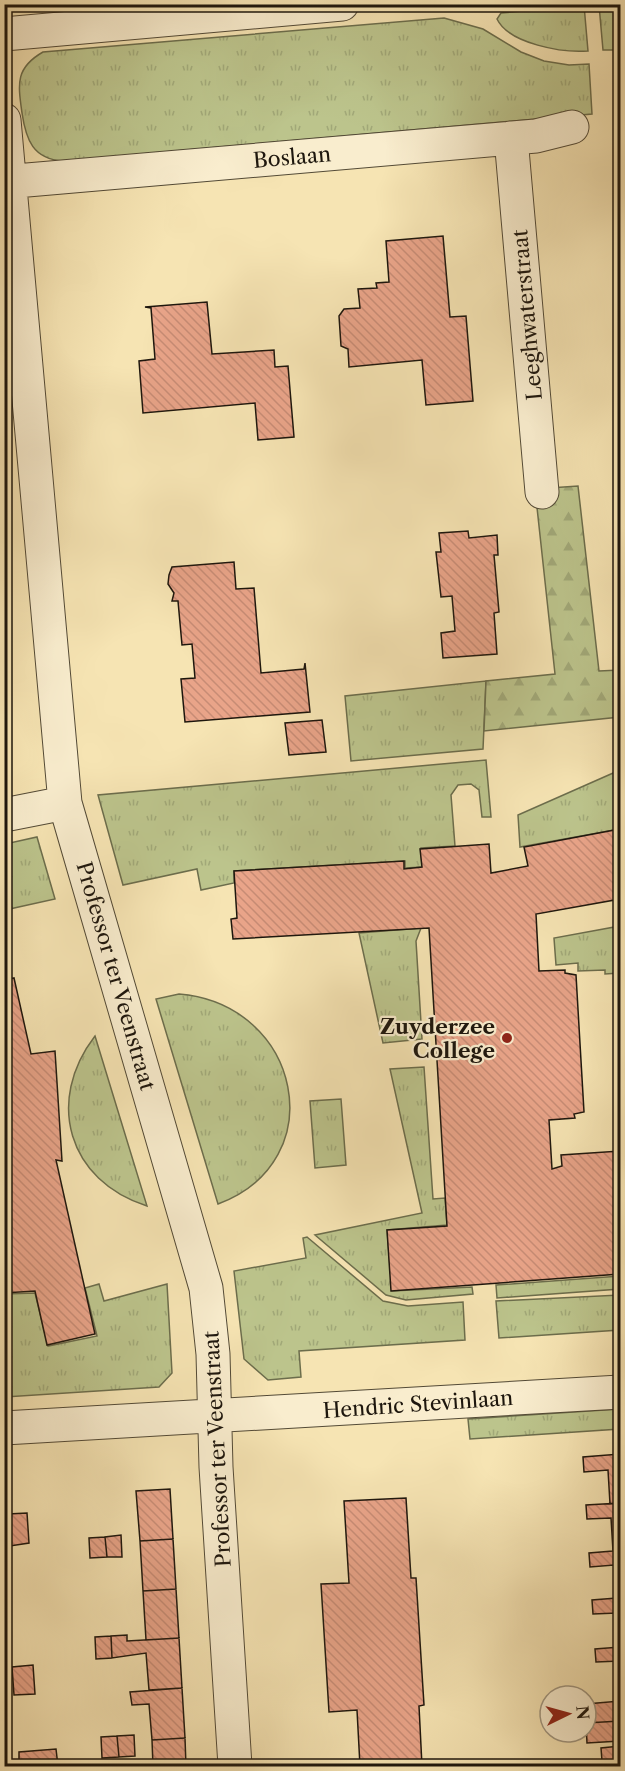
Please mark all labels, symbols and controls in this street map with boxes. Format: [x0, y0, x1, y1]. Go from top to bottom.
street label: Boslaan [252, 141, 332, 173]
street label: Leeghwaterstraat [507, 228, 547, 402]
street label: Professor ter Veenstraat [71, 859, 161, 1094]
place label: Zuyderzee College [380, 1014, 495, 1063]
marker: Zuyderzee College [500, 1031, 514, 1045]
street label: Professor ter Veenstraat [198, 1330, 236, 1568]
street label: Hendric Stevinlaan [322, 1385, 514, 1423]
north arrow [538, 1684, 598, 1744]
text: N [572, 1705, 594, 1721]

